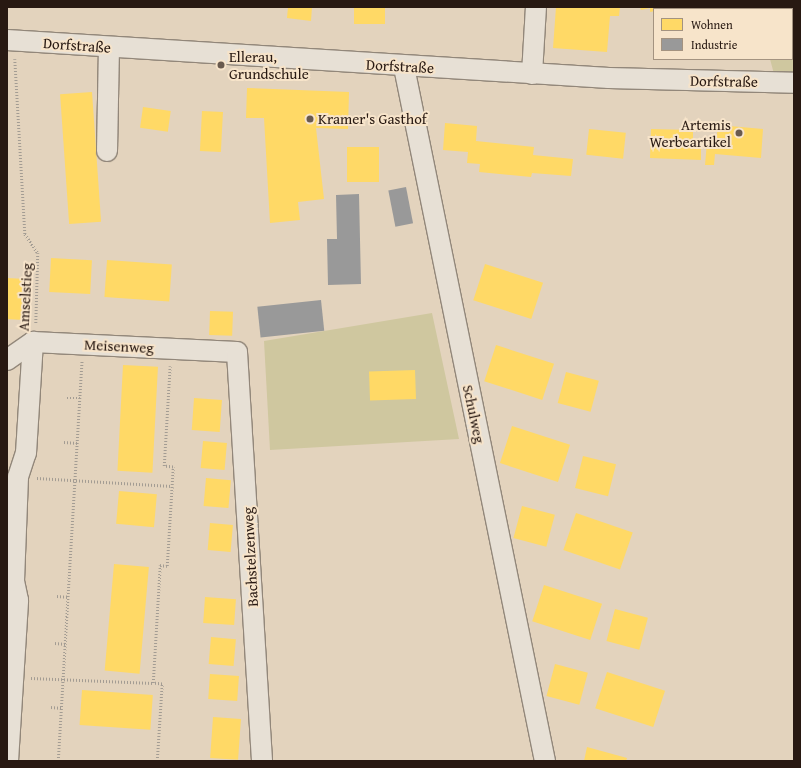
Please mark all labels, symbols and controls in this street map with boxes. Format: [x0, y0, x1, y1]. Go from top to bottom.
legend [653, 8, 793, 60]
text: Wohnen [691, 16, 733, 33]
street label: Dorfstraße [42, 34, 112, 56]
text: Industrie [691, 36, 737, 53]
place label: Ellerau, Grundschule [229, 47, 309, 82]
street label: Dorfstraße [366, 55, 434, 77]
marker: Ellerau, Grundschule [216, 60, 226, 70]
street label: Dorfstraße [690, 71, 758, 91]
place label: Kramer's Gasthof [318, 110, 427, 128]
marker: Kramer's Gasthof [305, 114, 315, 124]
place label: Artemis Werbeartikel [649, 115, 731, 150]
marker: Artemis Werbeartikel [734, 128, 744, 138]
street label: Amselstieg [14, 262, 36, 332]
street label: Meisenweg [84, 335, 154, 357]
street label: Schulweg [459, 383, 489, 445]
street label: Bachstelzenweg [238, 507, 262, 607]

